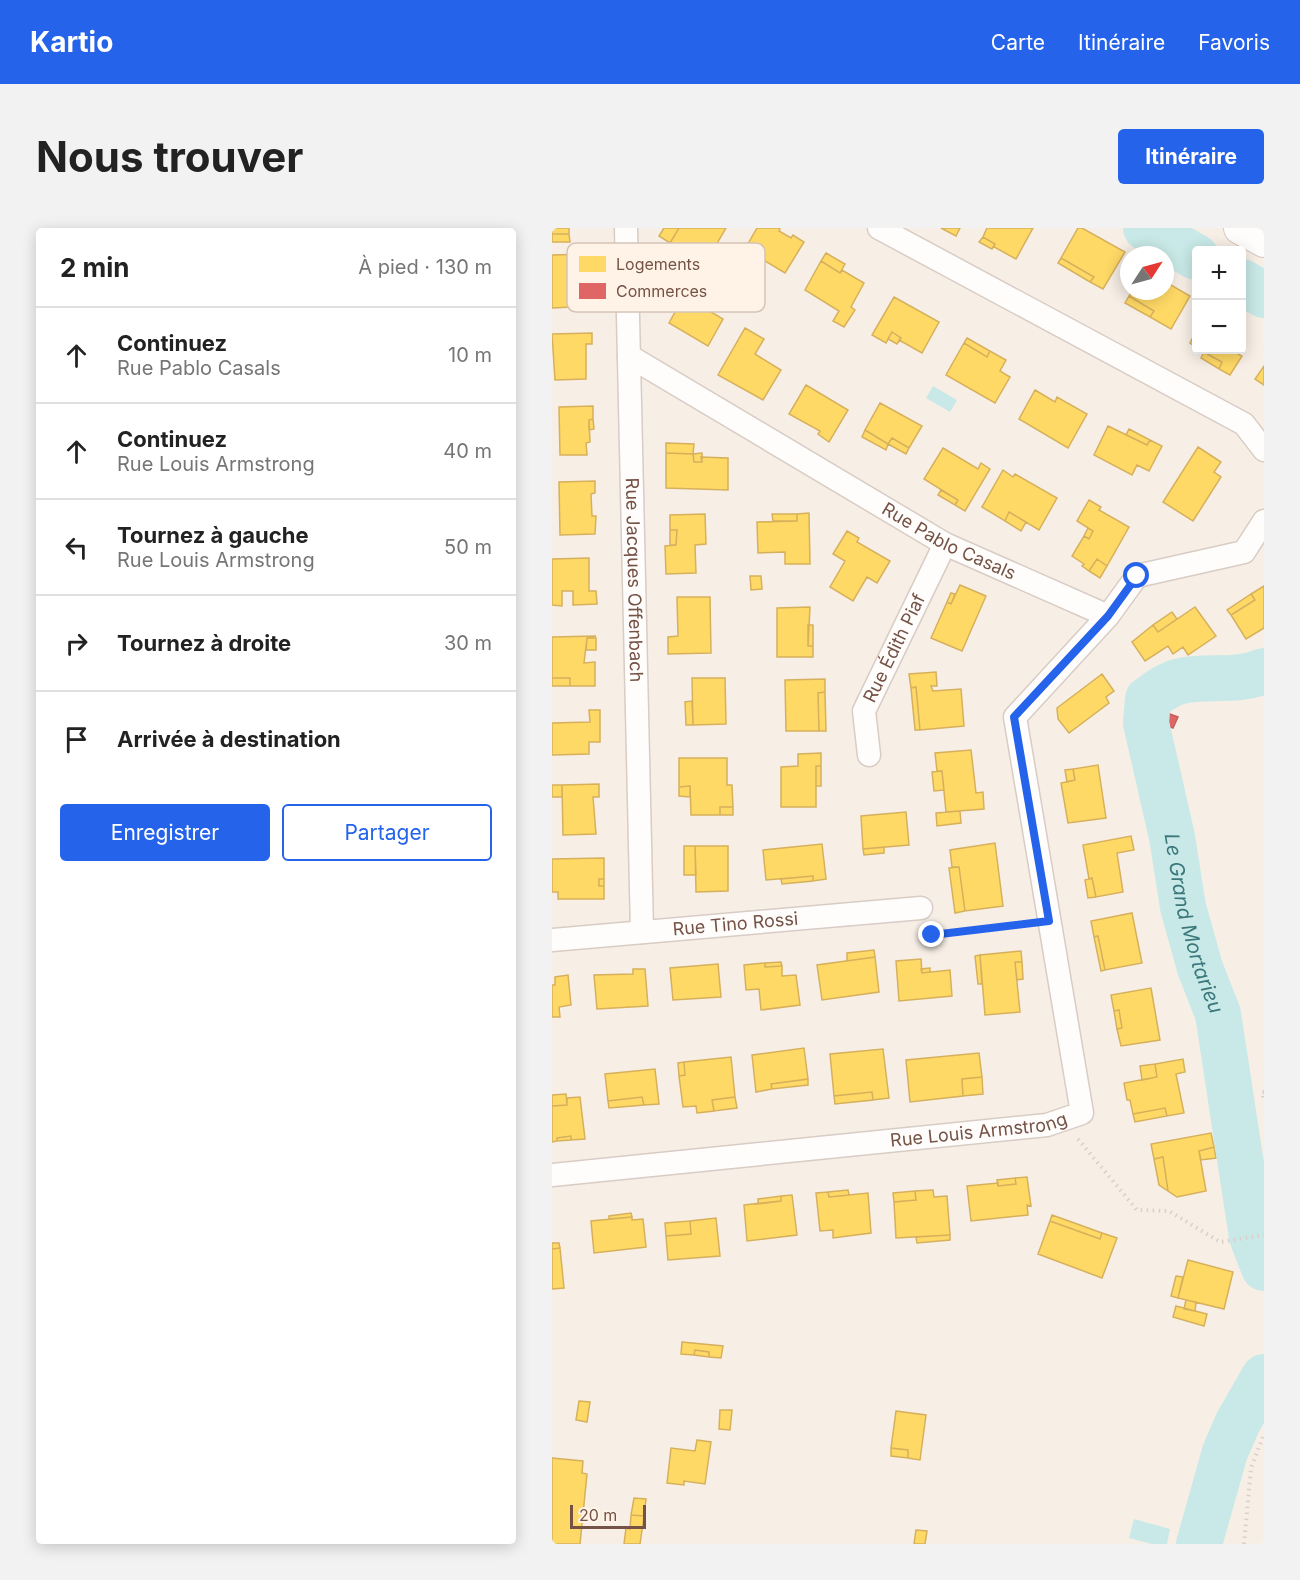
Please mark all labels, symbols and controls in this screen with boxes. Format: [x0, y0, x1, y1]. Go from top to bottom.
text: Kartio [30, 25, 113, 59]
text: Carte [991, 30, 1045, 55]
text: Itinéraire [1078, 30, 1165, 55]
text: Favoris [1198, 30, 1270, 55]
button: Itinéraire [1118, 129, 1264, 184]
text: Nous trouver [36, 131, 303, 182]
legend [567, 243, 765, 312]
north arrow [1120, 246, 1174, 300]
map controls [1192, 246, 1246, 354]
button: + [1192, 246, 1246, 300]
text: 2 min [60, 252, 130, 283]
text: Logements [616, 254, 700, 274]
text: À pied · 130 m [358, 255, 492, 279]
text: Commerces [616, 281, 707, 301]
button: − [1192, 300, 1246, 354]
text: Continuez [117, 330, 227, 356]
icon: ahead [60, 339, 93, 372]
text: 10 m [448, 343, 492, 367]
text: Rue Pablo Casals [117, 356, 281, 380]
text: Continuez [117, 426, 227, 452]
icon: ahead [60, 435, 93, 468]
text: 40 m [443, 439, 492, 463]
text: Rue Louis Armstrong [117, 452, 315, 476]
street label: Rue Jacques Offenbach [622, 477, 647, 682]
street label: Rue Pablo Casals [879, 498, 1019, 584]
text: Tournez à gauche [117, 522, 309, 548]
icon: left [60, 531, 93, 564]
text: 50 m [444, 535, 492, 559]
text: Rue Louis Armstrong [117, 548, 315, 572]
route start [1123, 562, 1149, 588]
street label: Rue Édith Piaf [859, 590, 929, 706]
icon: right [60, 627, 93, 660]
text: Tournez à droite [117, 630, 291, 656]
text: 30 m [444, 631, 492, 655]
icon: arrive [60, 723, 93, 756]
text: Arrivée à destination [117, 726, 341, 752]
button: Enregistrer [60, 804, 270, 861]
button: Partager [282, 804, 492, 861]
water label: Le Grand Mortarieu [1160, 832, 1229, 1017]
street label: Rue Tino Rossi [672, 908, 799, 940]
route end [918, 921, 944, 947]
street label: Rue Louis Armstrong [889, 1108, 1070, 1151]
scale bar [570, 1502, 646, 1530]
text: 20 m [579, 1505, 617, 1525]

